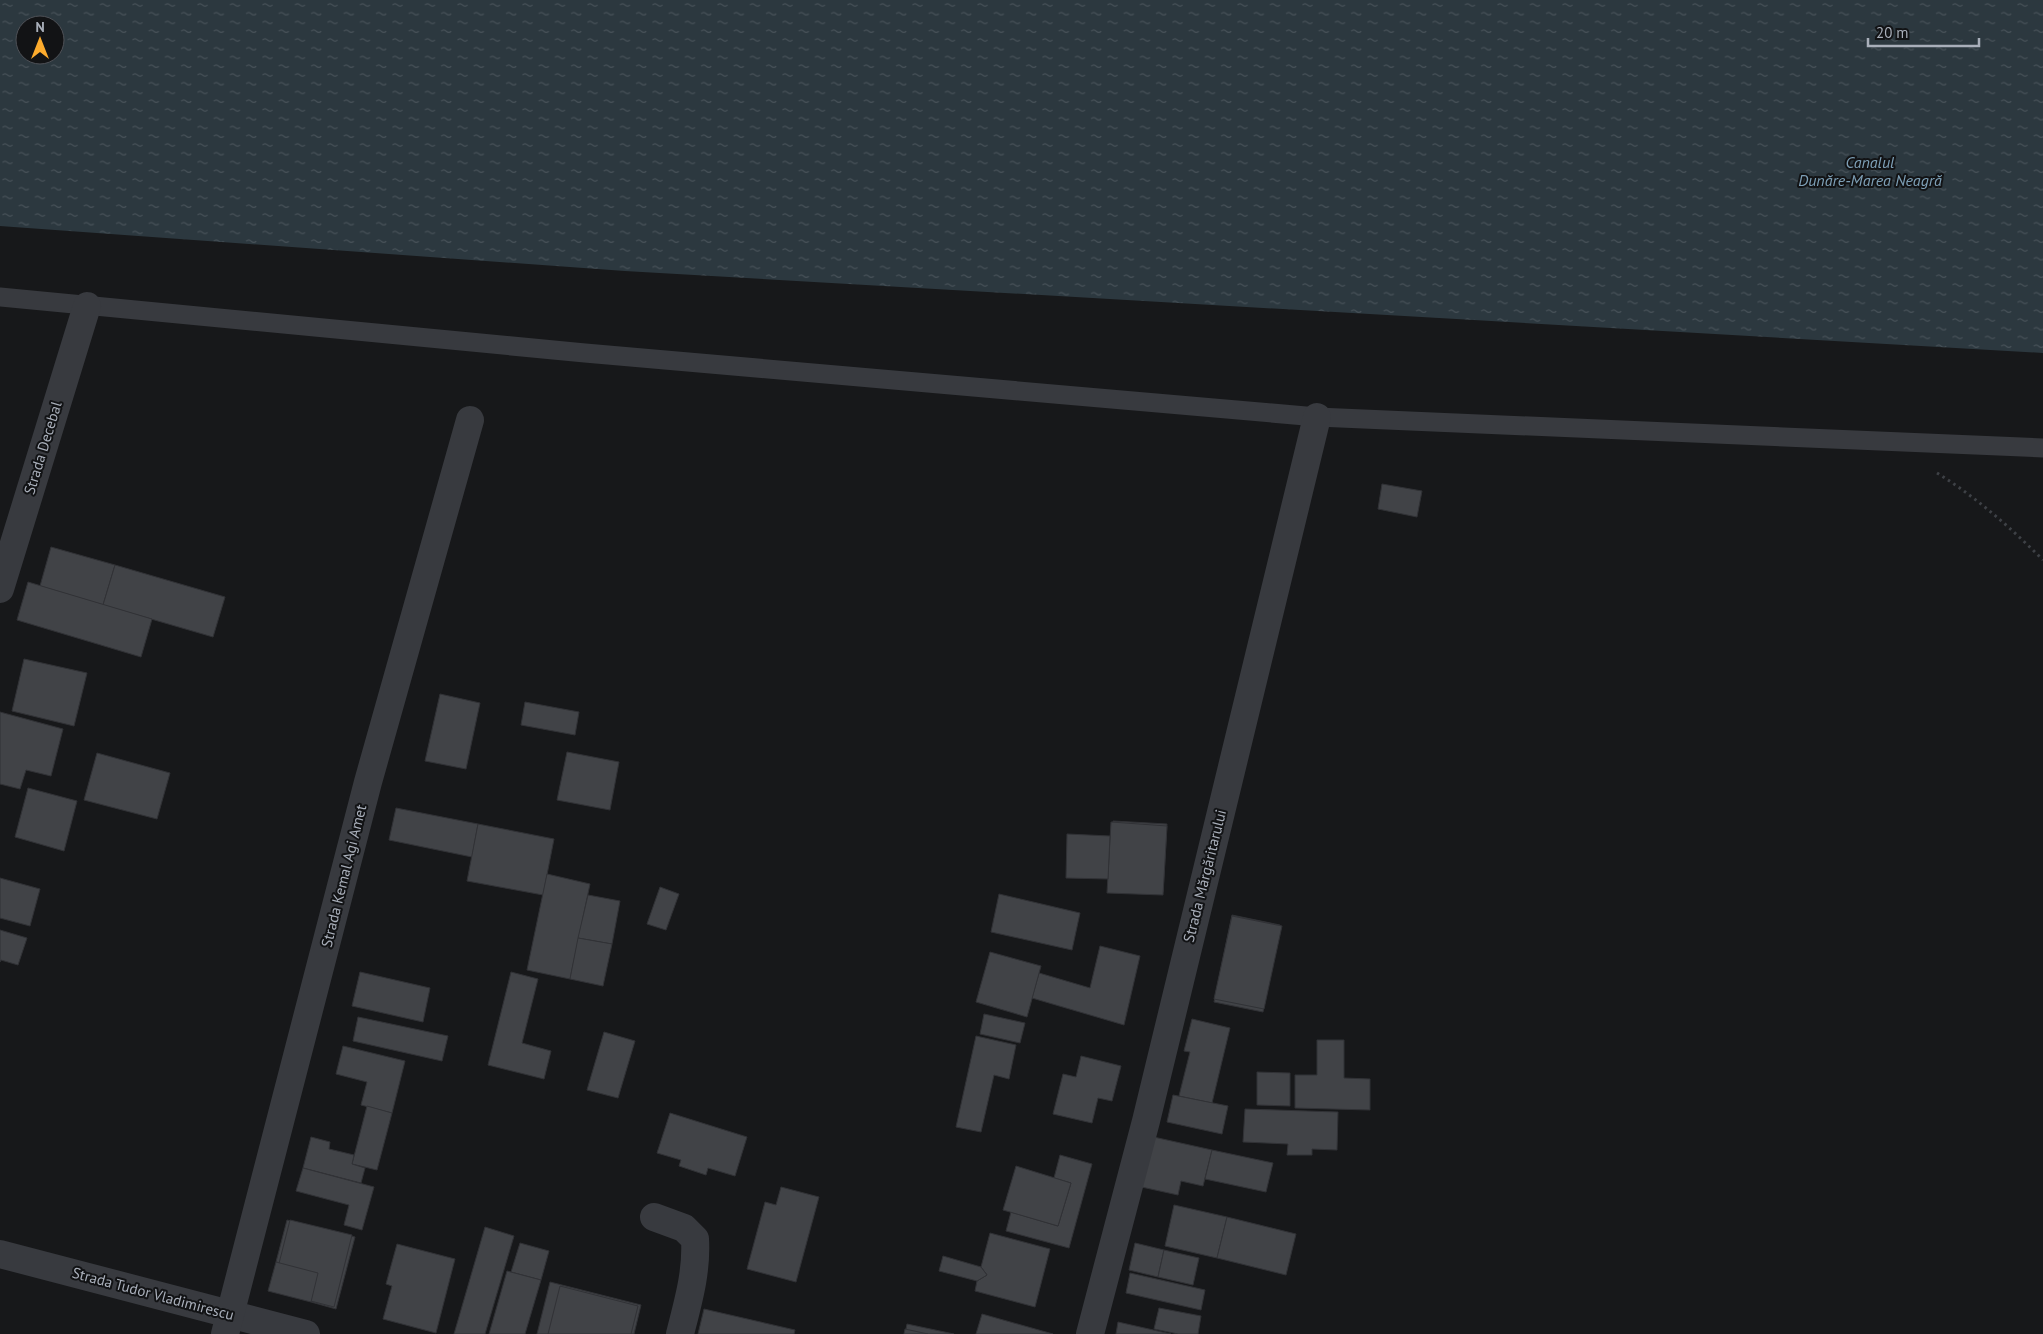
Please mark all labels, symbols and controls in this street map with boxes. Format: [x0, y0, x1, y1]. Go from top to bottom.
north arrow [15, 15, 65, 65]
scale bar [1868, 15, 1979, 47]
text: N [35, 18, 45, 36]
text: 20 m [1876, 23, 1909, 42]
water label: Canalul Dunăre-Marea Neagră [1798, 152, 1943, 190]
street label: Strada Decebal [19, 398, 66, 497]
street label: Strada Kemal Agi Amet [317, 802, 370, 949]
street label: Strada Mărgăritarului [1179, 807, 1230, 944]
street label: Strada Tudor Vladimirescu [70, 1263, 236, 1324]

